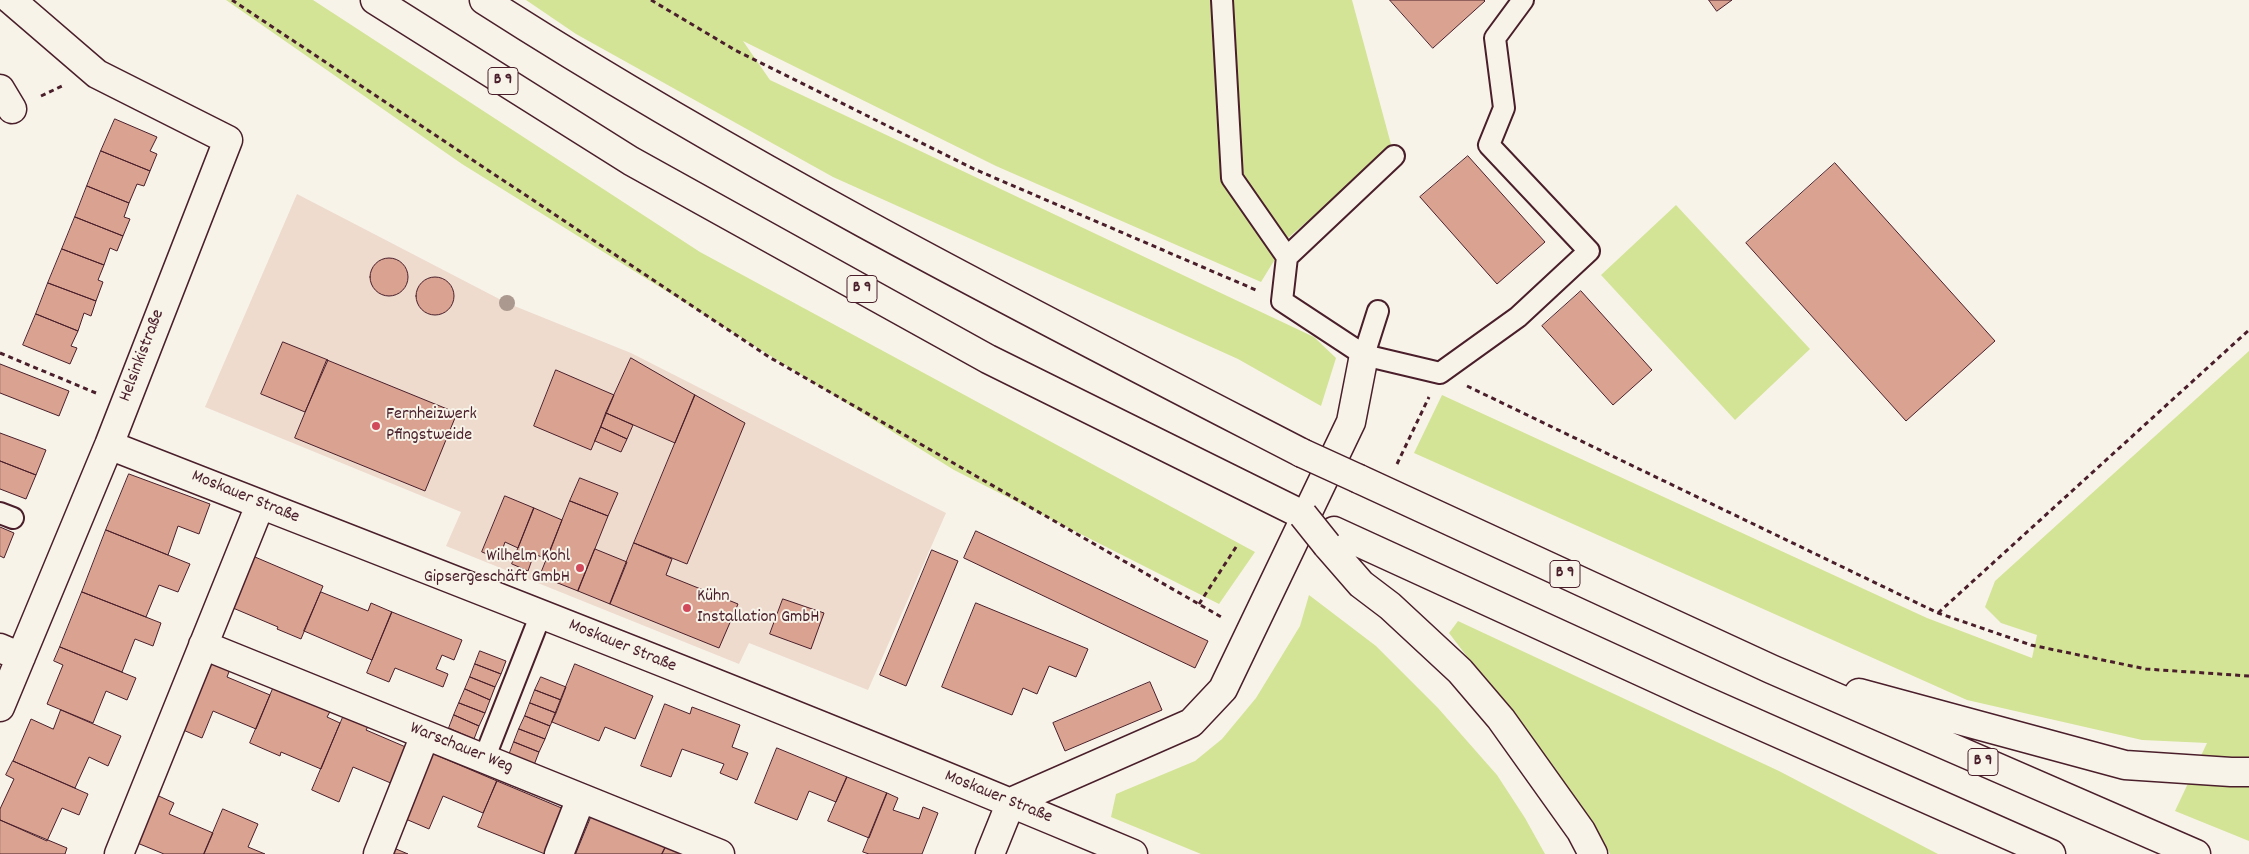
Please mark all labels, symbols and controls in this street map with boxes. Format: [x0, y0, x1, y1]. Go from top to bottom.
road number: B 9 [488, 68, 518, 94]
road number: B 9 [847, 276, 877, 302]
street label: Helsinkistraße [116, 307, 170, 405]
place label: Fernheizwerk Pfingstweide [386, 405, 477, 448]
marker: Fernheizwerk Pfingstweide [370, 420, 382, 432]
street label: Moskauer Straße [188, 467, 302, 529]
place label: Wilhelm Kohl Gipsergeschäft GmbH [424, 547, 570, 590]
road number: B 9 [1550, 560, 1580, 588]
marker: Wilhelm Kohl Gipsergeschäft GmbH [574, 562, 586, 574]
place label: Kühn Installation GmbH [697, 587, 819, 630]
marker: Kühn Installation GmbH [681, 602, 693, 614]
street label: Moskauer Straße [565, 616, 679, 678]
street label: Warschauer Weg [406, 718, 516, 780]
road number: B 9 [1968, 749, 1998, 776]
street label: Moskauer Straße [941, 767, 1055, 829]

